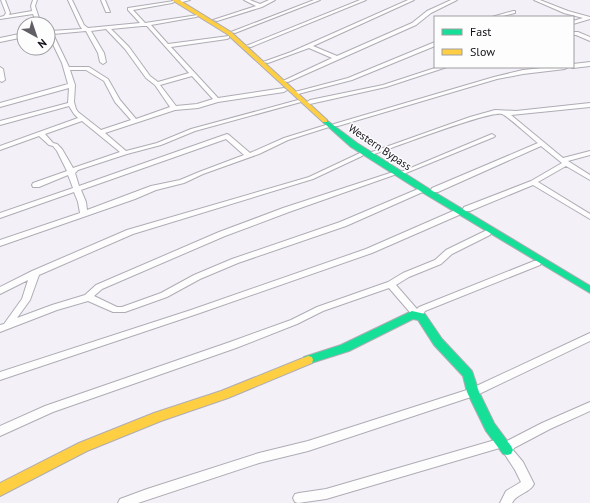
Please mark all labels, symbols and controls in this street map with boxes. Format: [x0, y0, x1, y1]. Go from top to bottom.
north arrow [16, 16, 56, 56]
legend [434, 16, 574, 68]
text: Fast [470, 24, 491, 39]
text: N [35, 36, 50, 51]
text: Slow [470, 44, 495, 59]
street label: Western Bypass [346, 121, 414, 173]

